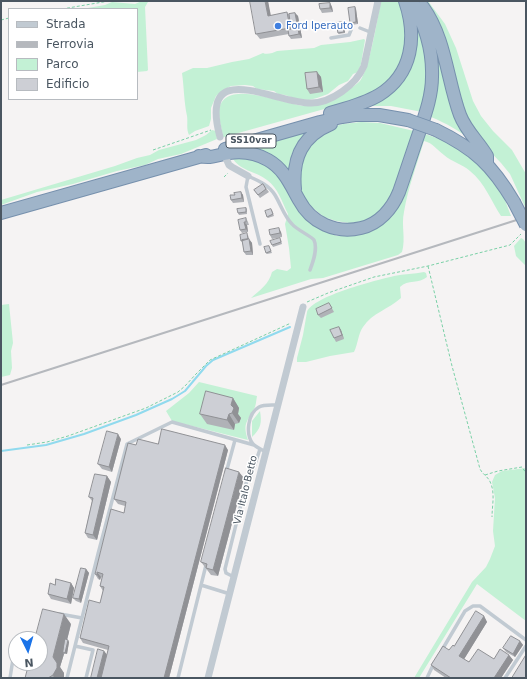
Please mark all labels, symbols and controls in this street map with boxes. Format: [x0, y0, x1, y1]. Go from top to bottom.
legend [8, 8, 138, 100]
text: Strada [46, 17, 86, 31]
place label: Ford Iperauto [286, 20, 353, 32]
marker: Ford Iperauto [273, 21, 283, 31]
text: Ferrovia [46, 37, 94, 51]
text: Parco [46, 57, 79, 71]
text: Edificio [46, 77, 89, 91]
road number: SS10var [226, 134, 276, 148]
street label: Via Italo Betto [232, 454, 260, 526]
north arrow [8, 631, 48, 671]
text: N [24, 656, 34, 669]

